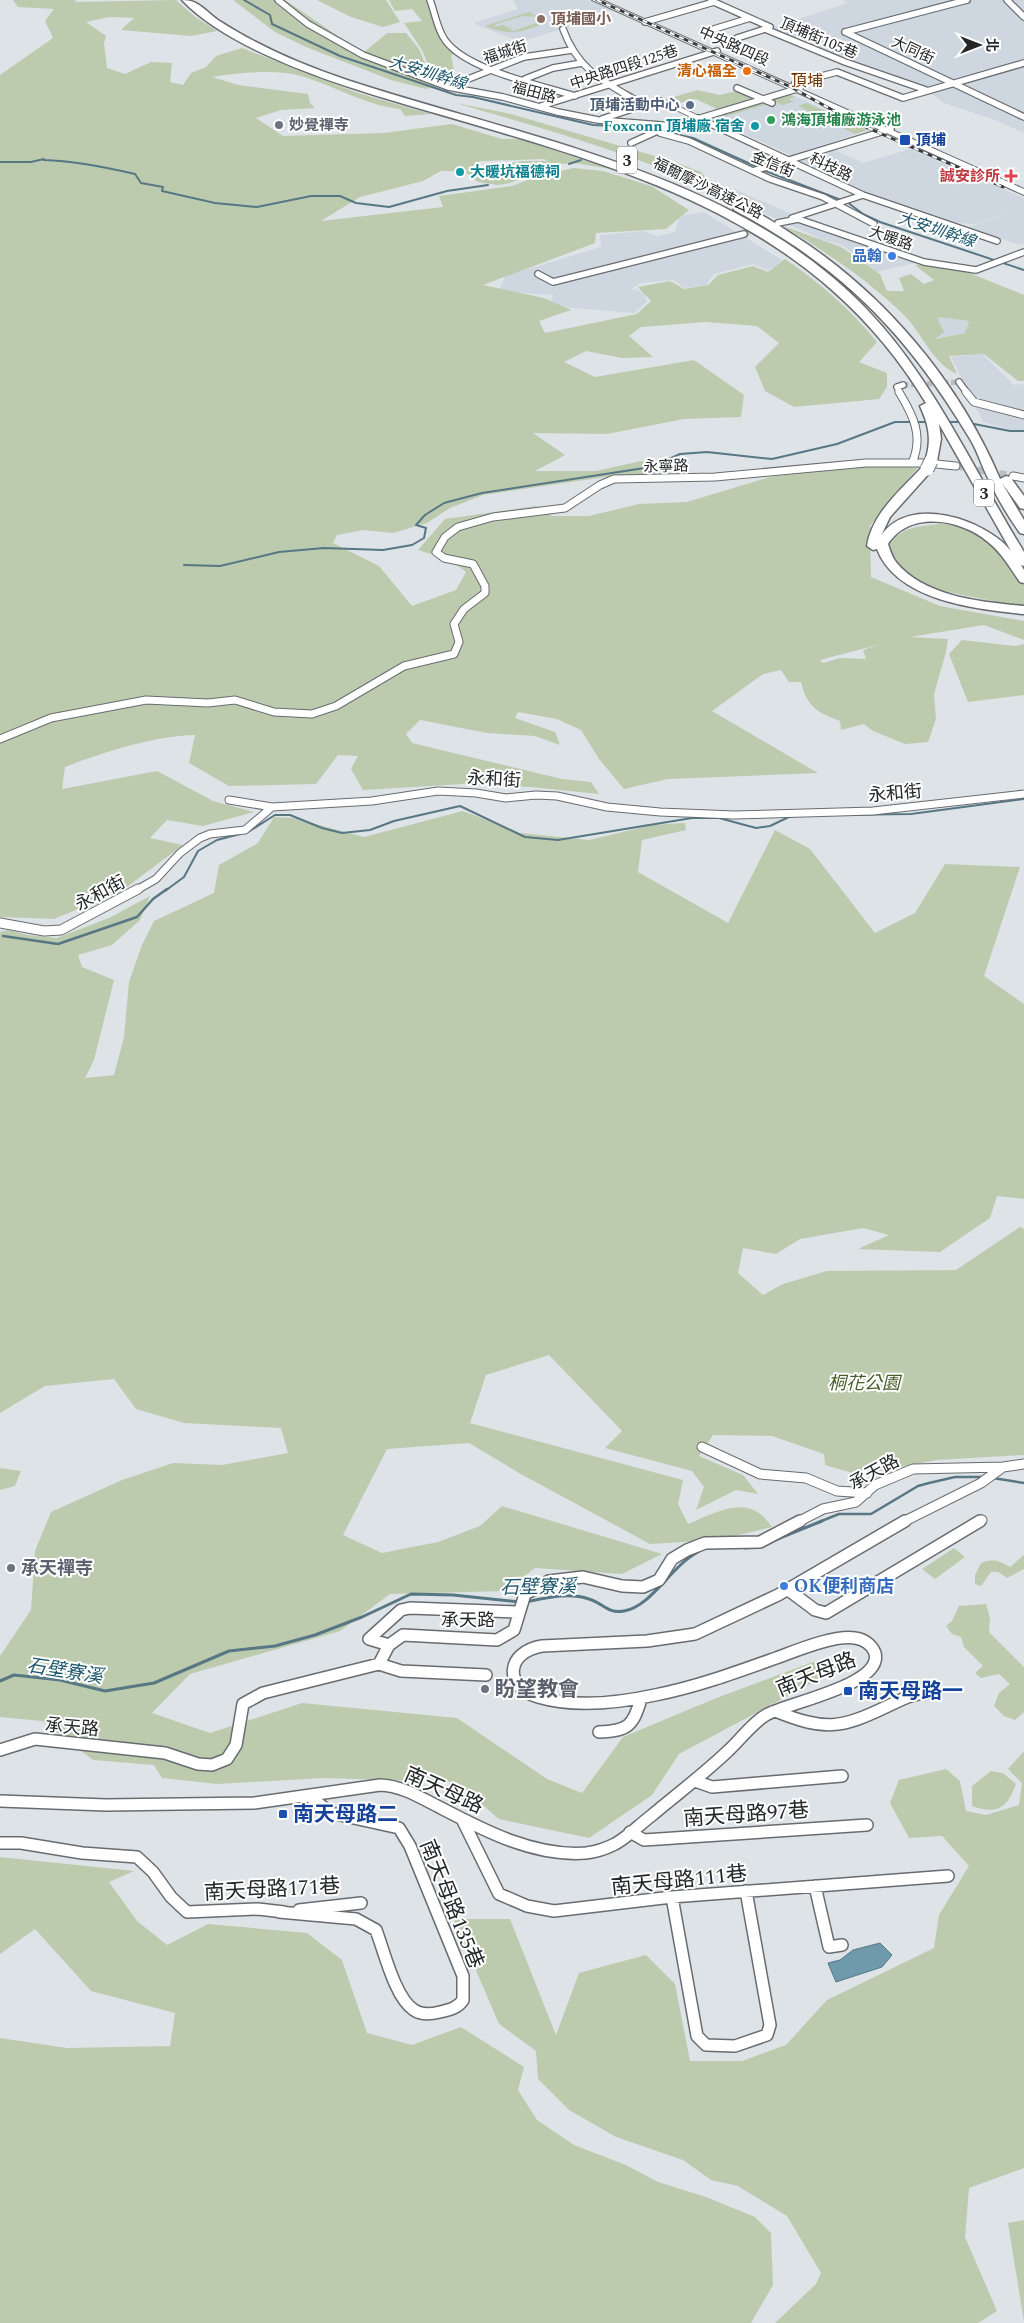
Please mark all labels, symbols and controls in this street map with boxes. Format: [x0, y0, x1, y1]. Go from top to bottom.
place label: 頂埔國小 [551, 8, 612, 31]
street label: 頂埔街105巷 [776, 12, 861, 65]
marker: 頂埔國小 [535, 13, 547, 25]
north arrow [954, 20, 1004, 70]
street label: 中央路四段 [695, 21, 773, 72]
street label: 大同街 [888, 31, 938, 70]
street label: 福城街 [480, 35, 530, 70]
text: 北 [981, 38, 1002, 52]
street label: 中央路四段125巷 [567, 39, 681, 96]
water label: 大安圳幹線 [386, 50, 471, 97]
place label: 清心福全 [677, 60, 737, 83]
marker: 清心福全 [741, 65, 753, 77]
district label: 頂埔 [791, 69, 823, 93]
street label: 福田路 [509, 76, 559, 109]
place label: 頂埔活動中心 [590, 94, 680, 117]
marker: 頂埔活動中心 [684, 99, 696, 111]
place label: 鴻海頂埔廠游泳池 [781, 109, 901, 132]
place label: 妙覺禪寺 [289, 114, 349, 137]
marker: 鴻海頂埔廠游泳池 [765, 114, 777, 126]
place label: Foxconn 頂埔廠 宿舍 [603, 115, 745, 138]
marker: 妙覺禪寺 [273, 119, 285, 131]
marker: Foxconn 頂埔廠 宿舍 [749, 120, 761, 132]
place label: 頂埔 [916, 129, 946, 152]
marker: 頂埔 [898, 133, 912, 147]
street label: 金信街 [748, 145, 798, 184]
road number: 3 [617, 146, 637, 174]
street label: 科技路 [806, 147, 856, 188]
street label: 福爾摩沙高速公路 [649, 152, 767, 225]
place label: 大暖坑福德祠 [470, 161, 560, 184]
place label: 誠安診所 [940, 165, 1000, 188]
marker: 大暖坑福德祠 [454, 166, 466, 178]
marker: 誠安診所 [1004, 169, 1018, 183]
water label: 大安圳幹線 [895, 206, 980, 254]
street label: 大暖路 [866, 220, 916, 257]
place label: 品翰 [852, 245, 882, 268]
marker: 品翰 [886, 250, 898, 262]
street label: 永寧路 [643, 455, 689, 478]
road number: 3 [974, 479, 994, 506]
street label: 永和街 [466, 765, 522, 794]
street label: 永和街 [867, 778, 923, 809]
street label: 永和街 [70, 869, 130, 918]
park label: 桐花公園 [828, 1370, 903, 1397]
street label: 承天路 [844, 1448, 904, 1497]
place label: 承天禪寺 [21, 1555, 93, 1582]
marker: 承天禪寺 [5, 1562, 17, 1574]
water label: 石壁寮溪 [500, 1572, 579, 1603]
place label: OK便利商店 [794, 1573, 894, 1600]
marker: OK便利商店 [778, 1580, 790, 1592]
street label: 承天路 [441, 1607, 495, 1634]
street label: 南天母路 [771, 1644, 861, 1705]
water label: 石壁寮溪 [25, 1651, 108, 1692]
place label: 盼望教會 [495, 1674, 579, 1706]
place label: 南天母路一 [858, 1676, 963, 1708]
marker: 盼望教會 [479, 1683, 491, 1695]
marker: 南天母路一 [842, 1685, 854, 1697]
street label: 承天路 [44, 1712, 100, 1743]
street label: 南天母路 [399, 1759, 488, 1823]
street label: 南天母路97巷 [682, 1795, 810, 1835]
place label: 南天母路二 [293, 1799, 398, 1831]
marker: 南天母路二 [277, 1808, 289, 1820]
street label: 南天母路135巷 [411, 1835, 491, 1974]
street label: 南天母路111巷 [610, 1858, 749, 1904]
street label: 南天母路171巷 [203, 1870, 341, 1910]

